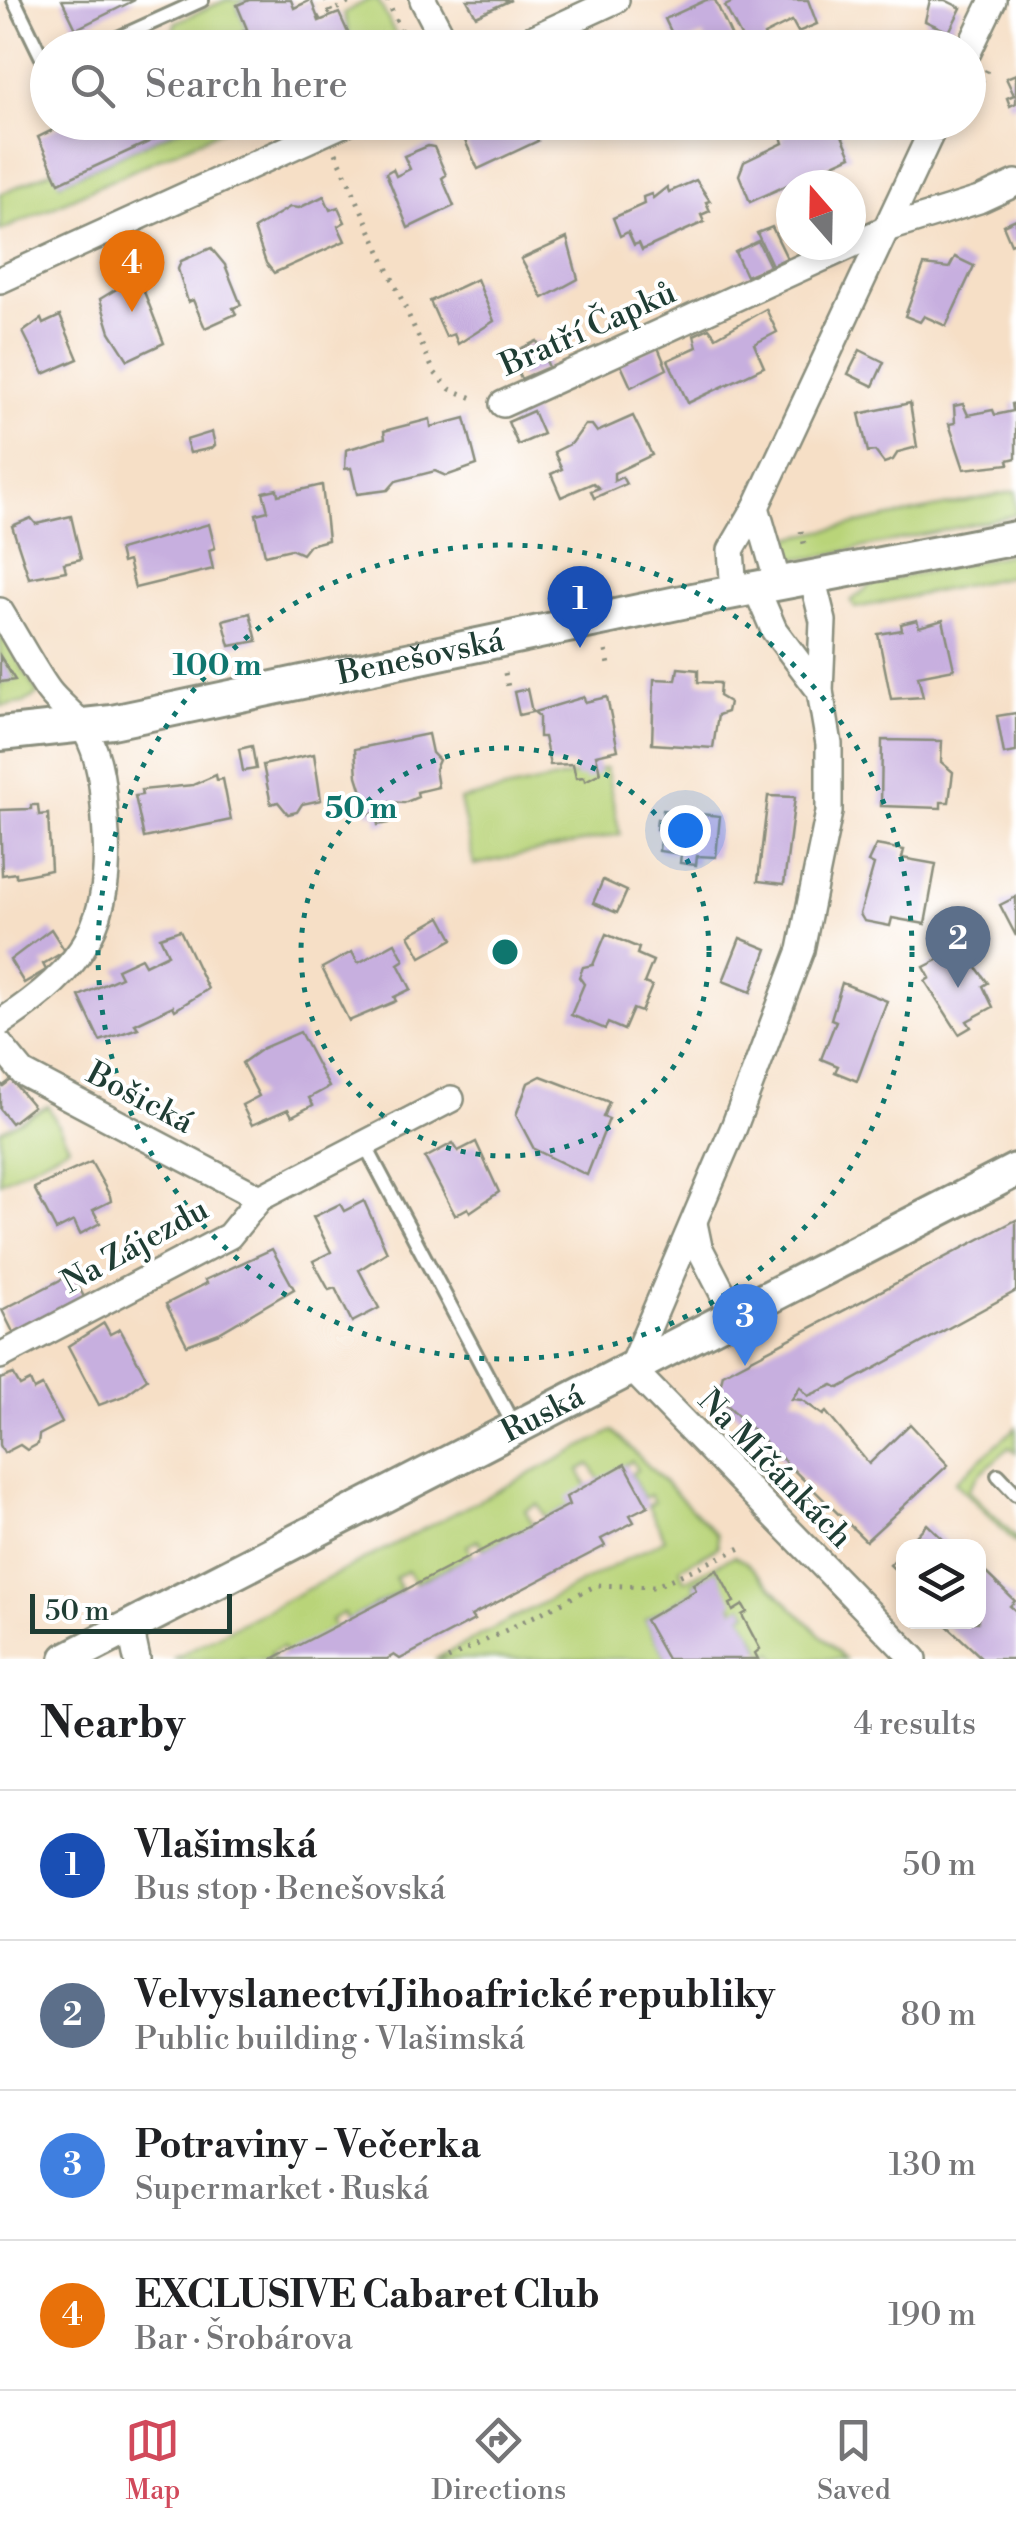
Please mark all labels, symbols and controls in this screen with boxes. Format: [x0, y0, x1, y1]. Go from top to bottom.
search box [30, 30, 986, 140]
icon: search [65, 58, 120, 113]
text: Search here [145, 62, 348, 109]
north arrow [776, 170, 866, 260]
pin: 4 [100, 230, 164, 312]
street label: Bratří Čapků [492, 271, 682, 386]
pin: 1 [548, 566, 612, 648]
street label: Benešovská [333, 620, 508, 694]
text: 100 m [172, 647, 262, 685]
text: 50 m [325, 790, 397, 828]
your location [660, 805, 711, 856]
pin: 2 [926, 906, 990, 988]
centre of rings [487, 934, 523, 970]
street label: Bošická [79, 1053, 201, 1143]
street label: Na Zájezdu [55, 1189, 215, 1303]
pin: 3 [712, 1284, 778, 1366]
street label: Ruská [494, 1376, 592, 1452]
street label: Na Míčánkách [689, 1381, 861, 1557]
map controls [896, 1539, 986, 1629]
button: layers [896, 1539, 986, 1629]
scale bar [30, 1589, 232, 1634]
text: 50 m [45, 1594, 109, 1629]
text: Nearby [40, 1698, 185, 1751]
text: 4 results [854, 1704, 976, 1744]
text: Vlašimská [135, 1822, 317, 1869]
text: 1 [65, 1845, 80, 1885]
text: 50 m [903, 1845, 976, 1885]
text: Bus stop · Benešovská [135, 1869, 446, 1909]
text: Velvyslanectví Jihoafrické republiky [135, 1972, 775, 2019]
text: 2 [62, 1995, 83, 2035]
text: 80 m [901, 1995, 976, 2035]
text: Public building · Vlašimská [135, 2019, 525, 2059]
text: Potraviny - Večerka [135, 2122, 481, 2169]
text: 3 [63, 2145, 82, 2185]
text: 130 m [889, 2145, 976, 2185]
text: Supermarket · Ruská [135, 2169, 429, 2209]
text: EXCLUSIVE Cabaret Club [135, 2272, 600, 2319]
text: 4 [62, 2295, 83, 2335]
text: 190 m [888, 2295, 976, 2335]
text: Bar · Šrobárova [135, 2319, 353, 2359]
tab: Map [125, 2413, 180, 2508]
tab: Directions [431, 2413, 566, 2508]
tab: Saved [817, 2413, 891, 2508]

